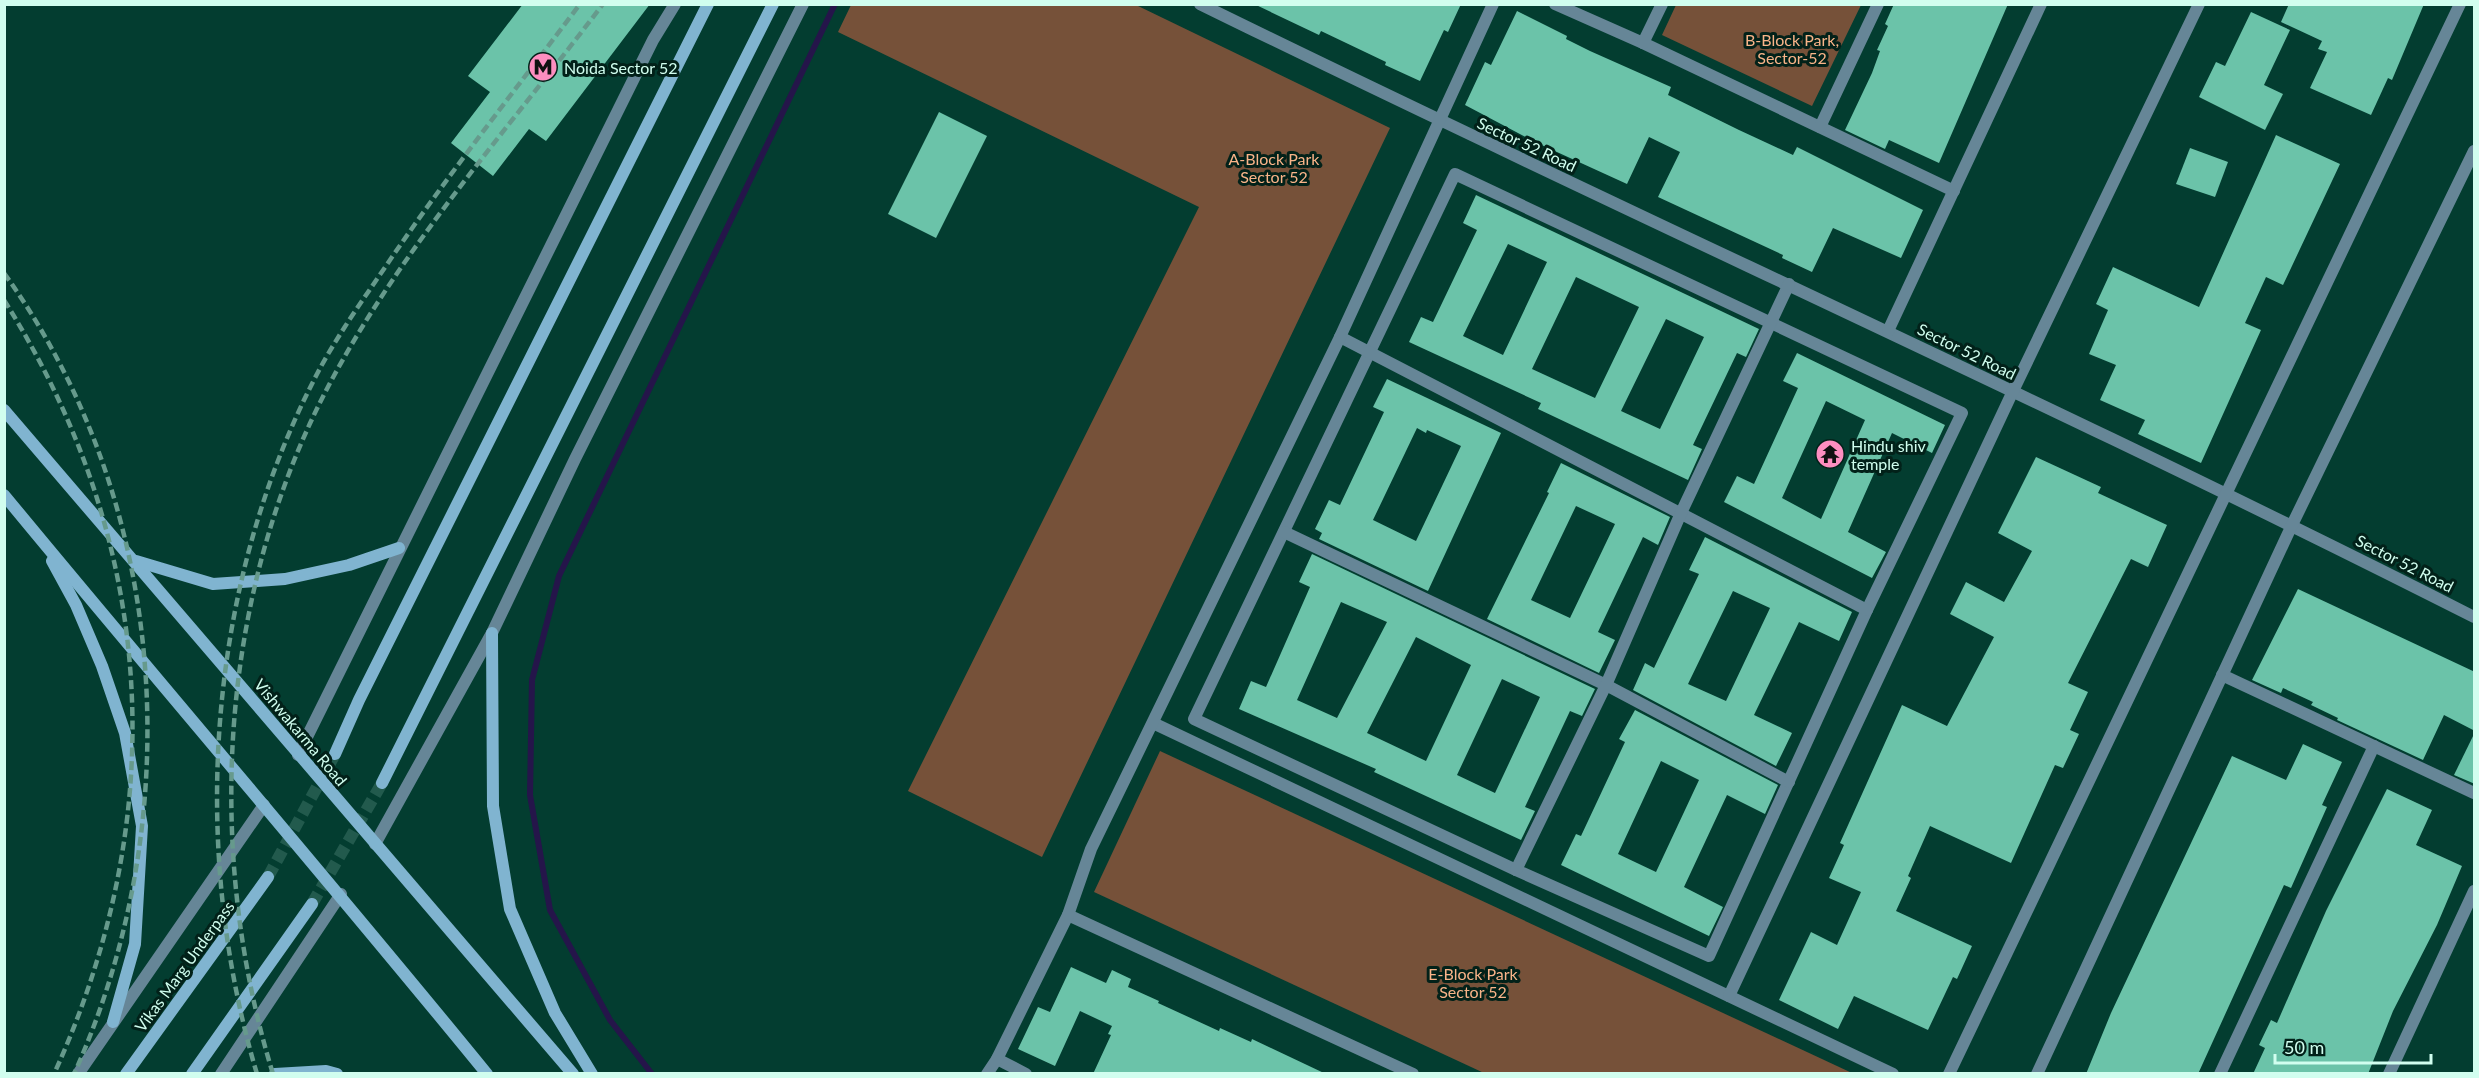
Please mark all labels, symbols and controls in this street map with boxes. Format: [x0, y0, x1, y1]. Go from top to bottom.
park label: B-Block Park, Sector-52 [1745, 30, 1839, 67]
metro station icon: Noida Sector 52 [527, 51, 559, 83]
place label: Noida Sector 52 [564, 58, 678, 77]
street label: Sector 52 Road [1474, 113, 1580, 175]
park label: A-Block Park Sector 52 [1229, 149, 1320, 186]
street label: Sector 52 Road [1915, 319, 2019, 383]
place label: Hindu shiv temple [1851, 436, 1927, 473]
temple icon: Hindu shiv temple [1814, 438, 1846, 470]
street label: Sector 52 Road [2353, 530, 2457, 596]
street label: Vishwakarma Road [251, 675, 351, 789]
street label: Vikas Marg Underpass [130, 897, 238, 1035]
park label: E-Block Park Sector 52 [1428, 964, 1519, 1001]
scale bar [2275, 1027, 2431, 1065]
text: 50 m [2284, 1036, 2324, 1058]

